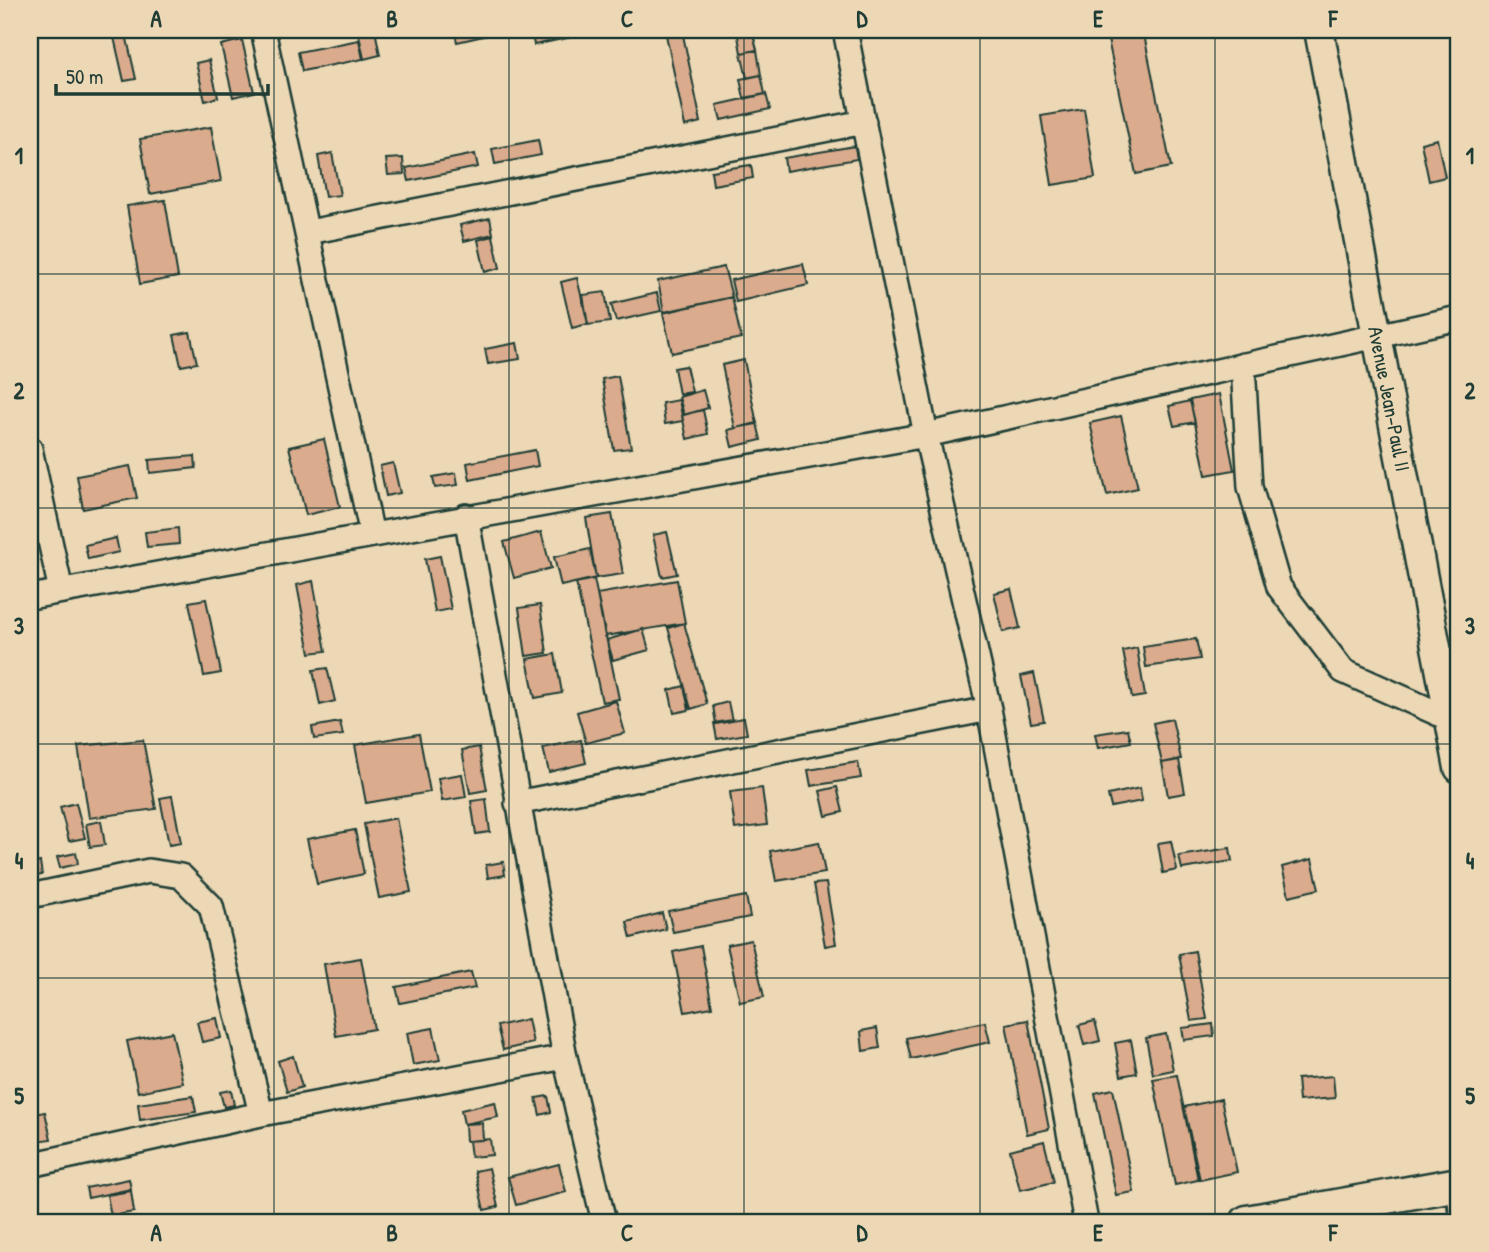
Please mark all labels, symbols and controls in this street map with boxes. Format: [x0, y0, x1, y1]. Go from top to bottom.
text: A [150, 3, 162, 34]
text: B [386, 3, 398, 34]
text: C [621, 3, 633, 34]
text: D [857, 3, 869, 34]
text: E [1093, 3, 1104, 34]
text: F [1328, 3, 1339, 34]
scale bar [56, 52, 268, 96]
text: 50 m [66, 62, 103, 91]
text: 1 [15, 140, 23, 171]
text: 1 [1466, 140, 1474, 171]
street label: Avenue Jean-Paul II [1361, 324, 1418, 474]
text: 2 [14, 375, 25, 406]
text: 2 [1465, 375, 1476, 406]
text: 3 [14, 610, 24, 641]
text: 3 [1465, 610, 1475, 641]
text: 4 [15, 845, 24, 876]
text: 4 [1466, 845, 1475, 876]
text: 5 [14, 1080, 24, 1111]
text: 5 [1465, 1080, 1475, 1111]
text: A [150, 1217, 162, 1248]
text: B [386, 1217, 398, 1248]
text: C [621, 1217, 633, 1248]
text: D [857, 1217, 869, 1248]
text: E [1093, 1217, 1104, 1248]
text: F [1328, 1217, 1339, 1248]

